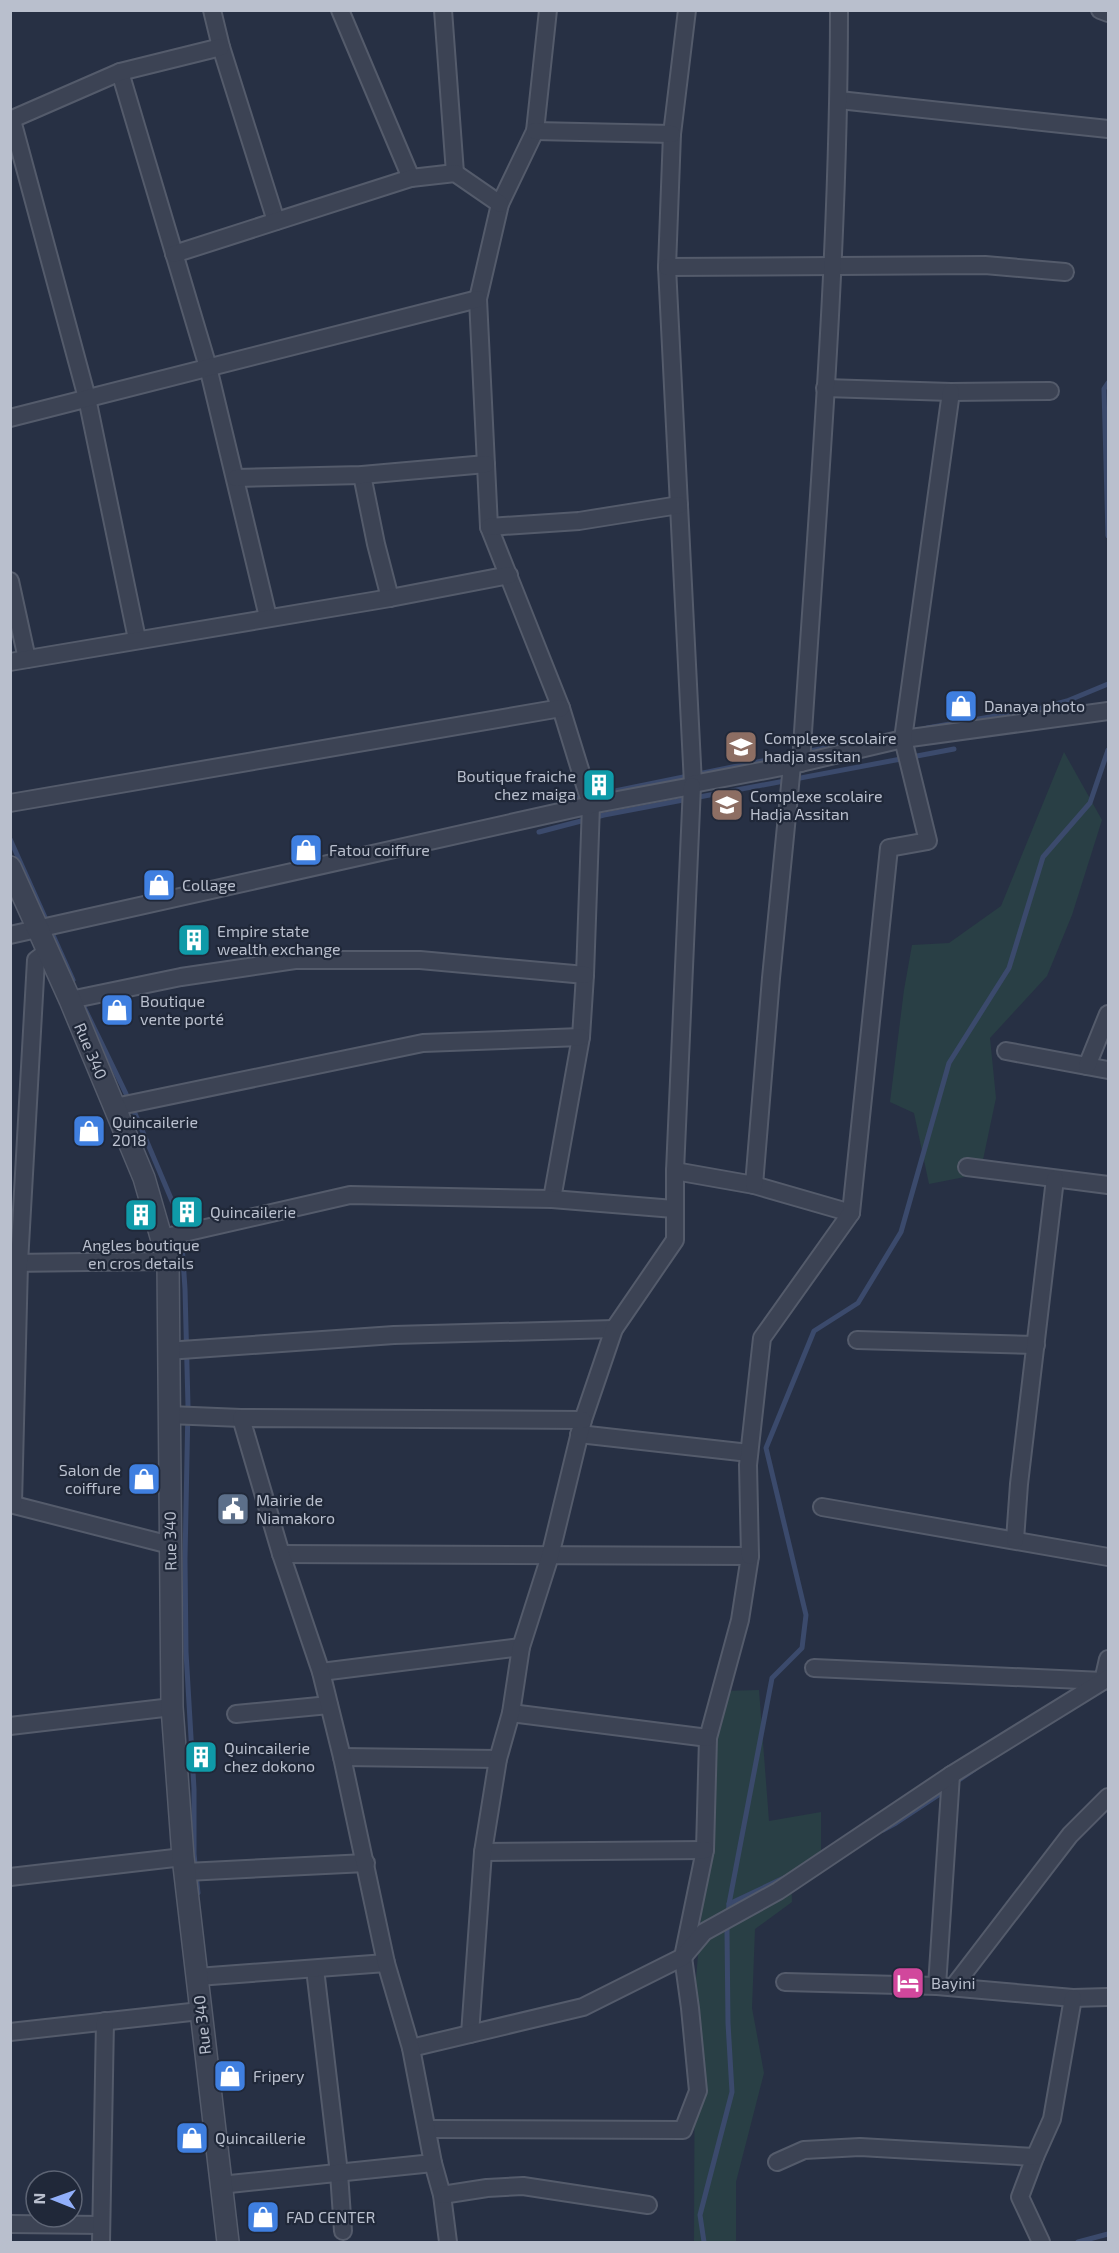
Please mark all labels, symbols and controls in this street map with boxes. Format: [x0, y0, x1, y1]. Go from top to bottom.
shop icon: Danaya photo [943, 688, 979, 724]
place label: Danaya photo [984, 696, 1085, 715]
place label: Complexe scolaire hadja assitan [764, 728, 897, 766]
school or university icon: Complexe scolaire hadja assitan [723, 729, 759, 765]
place label: Boutique fraiche chez maiga [457, 766, 576, 803]
building icon: Boutique fraiche chez maiga [581, 767, 617, 803]
place label: Complexe scolaire Hadja Assitan [750, 786, 883, 824]
school or university icon: Complexe scolaire Hadja Assitan [709, 787, 745, 823]
shop icon: Fatou coiffure [288, 832, 324, 868]
place label: Fatou coiffure [329, 840, 430, 859]
shop icon: Collage [141, 867, 177, 903]
place label: Collage [182, 875, 236, 894]
place label: Empire state wealth exchange [217, 921, 341, 958]
building icon: Empire state wealth exchange [176, 922, 212, 958]
place label: Boutique vente porté [140, 991, 224, 1028]
shop icon: Boutique vente porté [99, 992, 135, 1028]
street label: Rue 340 [71, 1020, 112, 1082]
place label: Quincailerie 2018 [112, 1112, 198, 1149]
shop icon: Quincailerie 2018 [71, 1113, 107, 1149]
building icon: Quincailerie [169, 1194, 205, 1230]
building icon: Angles boutique en cros details [123, 1197, 159, 1233]
place label: Quincailerie [210, 1202, 296, 1222]
place label: Angles boutique en cros details [82, 1235, 200, 1272]
place label: Salon de coiffure [59, 1460, 121, 1497]
shop icon: Salon de coiffure [126, 1461, 162, 1497]
place label: Mairie de Niamakoro [256, 1490, 335, 1527]
public building icon: Mairie de Niamakoro [215, 1491, 251, 1527]
street label: Rue 340 [159, 1511, 180, 1571]
place label: Quincailerie chez dokono [224, 1738, 315, 1775]
building icon: Quincailerie chez dokono [183, 1739, 219, 1775]
hotel icon: Bayini [890, 1965, 926, 2001]
place label: Bayini [931, 1973, 975, 1992]
street label: Rue 340 [189, 1994, 214, 2056]
shop icon: Fripery [212, 2058, 248, 2094]
place label: Fripery [253, 2066, 305, 2085]
shop icon: Quincaillerie [174, 2120, 210, 2156]
place label: Quincaillerie [215, 2128, 306, 2148]
north arrow [24, 2169, 84, 2229]
text: N [29, 2193, 48, 2205]
shop icon: FAD CENTER [245, 2199, 281, 2235]
place label: FAD CENTER [286, 2207, 376, 2226]

